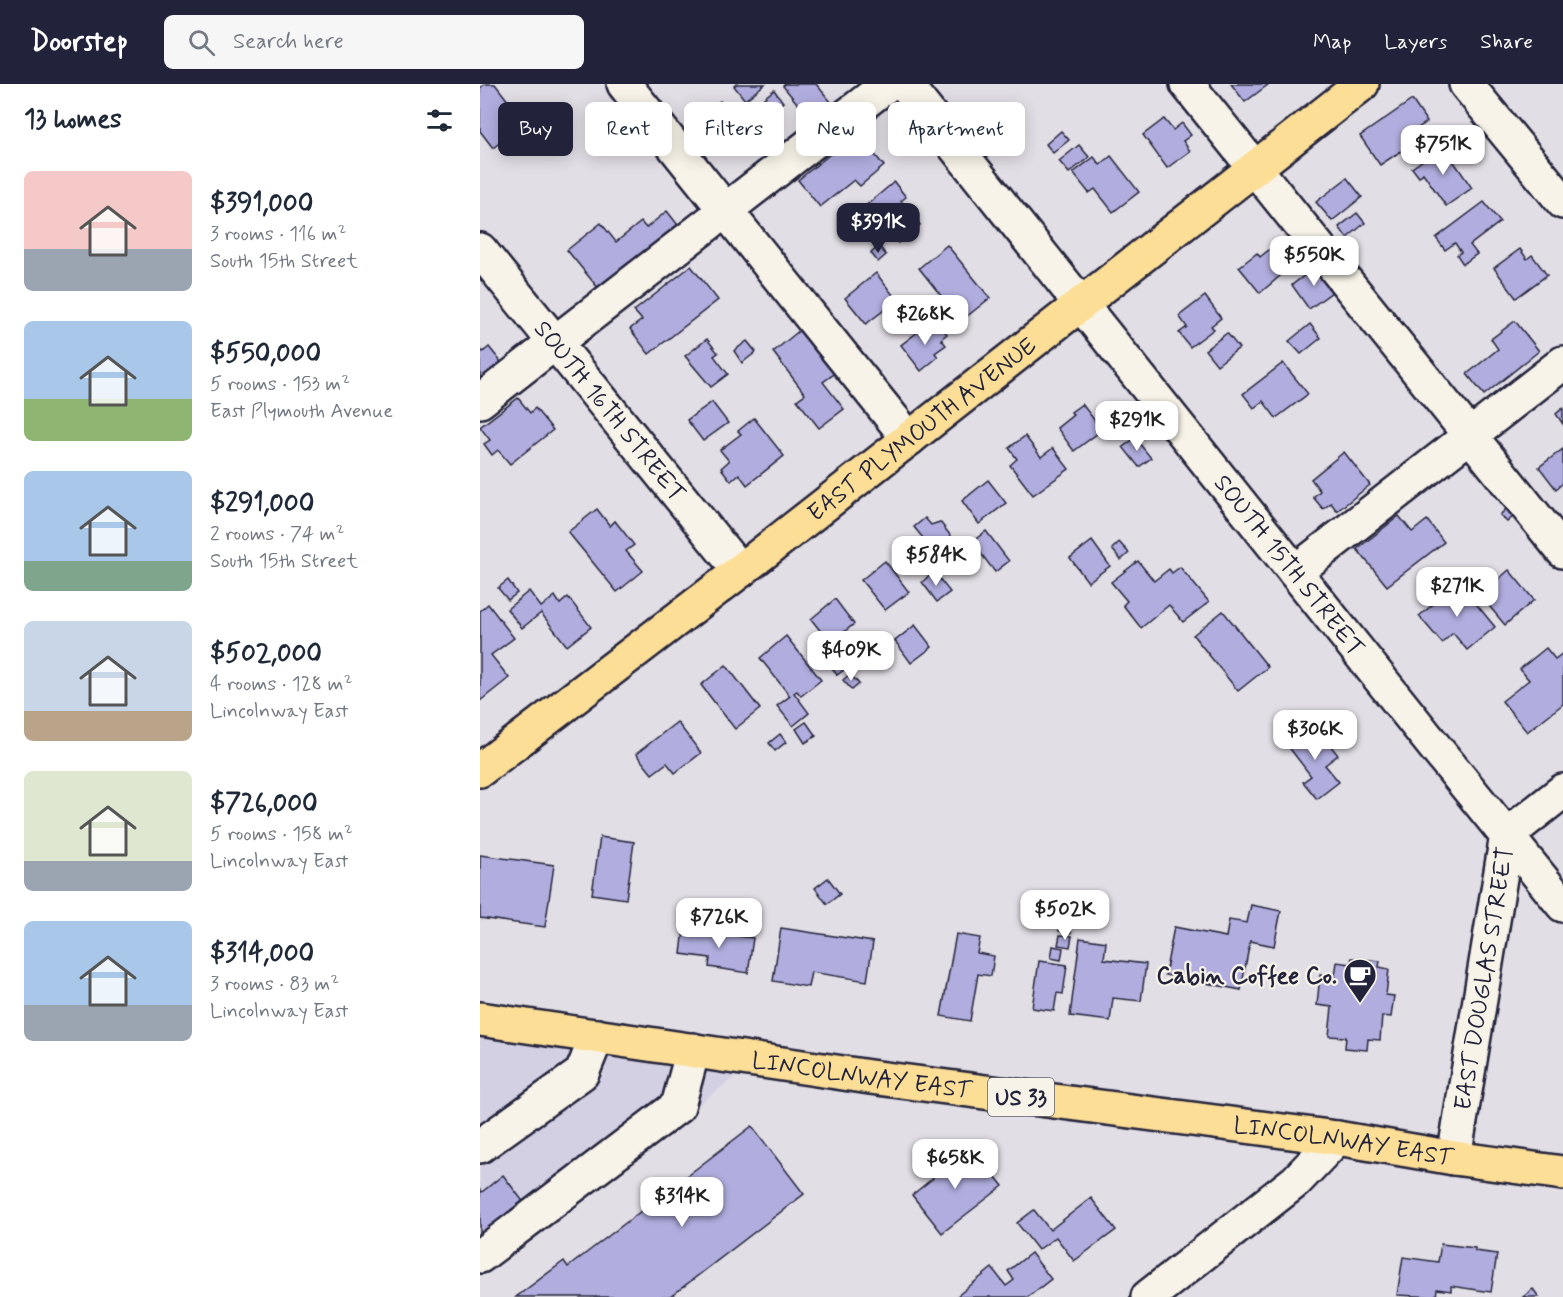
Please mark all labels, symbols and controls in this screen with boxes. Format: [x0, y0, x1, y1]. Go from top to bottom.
search box [164, 15, 584, 69]
text: Doorstep [30, 24, 128, 61]
icon: search [185, 26, 218, 59]
text: Search here [233, 28, 344, 56]
text: Map [1313, 28, 1351, 56]
text: Layers [1384, 28, 1447, 56]
text: Share [1480, 28, 1533, 56]
chip: Buy [498, 102, 573, 156]
chip: Rent [585, 102, 672, 156]
chip: Filters [684, 102, 784, 156]
chip: New [796, 102, 876, 156]
chip: Apartment [888, 102, 1025, 156]
text: 13 homes [24, 103, 122, 137]
icon: filters [423, 104, 456, 137]
pin: $751K [1401, 125, 1485, 176]
text: $751K [1415, 131, 1471, 158]
text: $391,000 [210, 187, 313, 221]
icon: home [72, 195, 144, 267]
pin: $391K [836, 203, 920, 254]
text: $391K [851, 209, 905, 236]
text: 3 rooms · 116 m² [210, 221, 346, 248]
pin: $550K [1272, 236, 1356, 287]
text: $550K [1284, 242, 1344, 269]
text: South 15th Street [210, 248, 358, 275]
pin: $268K [883, 295, 967, 346]
text: $268K [896, 301, 954, 328]
street label: SOUTH 16TH STREET [526, 315, 692, 509]
street label: EAST PLYMOUTH AVENUE [802, 331, 1043, 529]
text: $550,000 [210, 337, 321, 371]
icon: home [72, 345, 144, 417]
text: 5 rooms · 153 m² [210, 371, 350, 398]
text: East Plymouth Avenue [210, 398, 393, 425]
pin: $291K [1095, 401, 1179, 452]
text: $291K [1109, 407, 1165, 434]
street label: SOUTH 15TH STREET [1206, 469, 1370, 663]
text: $291,000 [210, 487, 314, 521]
icon: home [72, 495, 144, 567]
text: 2 rooms · 74 m² [210, 521, 344, 548]
pin: $584K [894, 536, 978, 587]
text: $584K [906, 542, 966, 569]
text: South 15th Street [210, 548, 358, 575]
pin: $271K [1415, 567, 1499, 618]
text: $271K [1430, 573, 1484, 600]
pin: $409K [809, 631, 893, 682]
text: $502,000 [210, 637, 322, 671]
text: $409K [821, 637, 881, 664]
icon: home [72, 645, 144, 717]
text: 4 rooms · 128 m² [210, 671, 352, 698]
text: Lincolnway East [210, 698, 348, 725]
pin: $306K [1273, 710, 1357, 761]
text: $306K [1287, 716, 1343, 743]
text: $726,000 [210, 787, 318, 821]
icon: home [72, 795, 144, 867]
text: 5 rooms · 158 m² [210, 821, 353, 848]
street label: EAST DOUGLAS STREET [1448, 844, 1522, 1113]
text: Lincolnway East [210, 848, 348, 875]
pin: $502K [1023, 890, 1107, 941]
text: $502K [1034, 896, 1096, 923]
pin: $726K [677, 898, 761, 949]
text: $726K [690, 904, 748, 931]
text: $314,000 [210, 937, 314, 971]
icon: home [72, 945, 144, 1017]
cafe icon: Cabin Coffee Co. [1342, 957, 1378, 1004]
place label: Cabin Coffee Co. [1156, 961, 1337, 992]
text: 3 rooms · 83 m² [210, 971, 339, 998]
text: Lincolnway East [210, 998, 348, 1025]
street label: LINCOLNWAY EAST [750, 1046, 974, 1107]
road number: US 33 [988, 1078, 1054, 1116]
street label: LINCOLNWAY EAST [1232, 1111, 1456, 1175]
pin: $658K [913, 1139, 997, 1190]
text: $658K [926, 1145, 984, 1172]
pin: $314K [640, 1177, 724, 1228]
text: $314K [654, 1183, 710, 1210]

